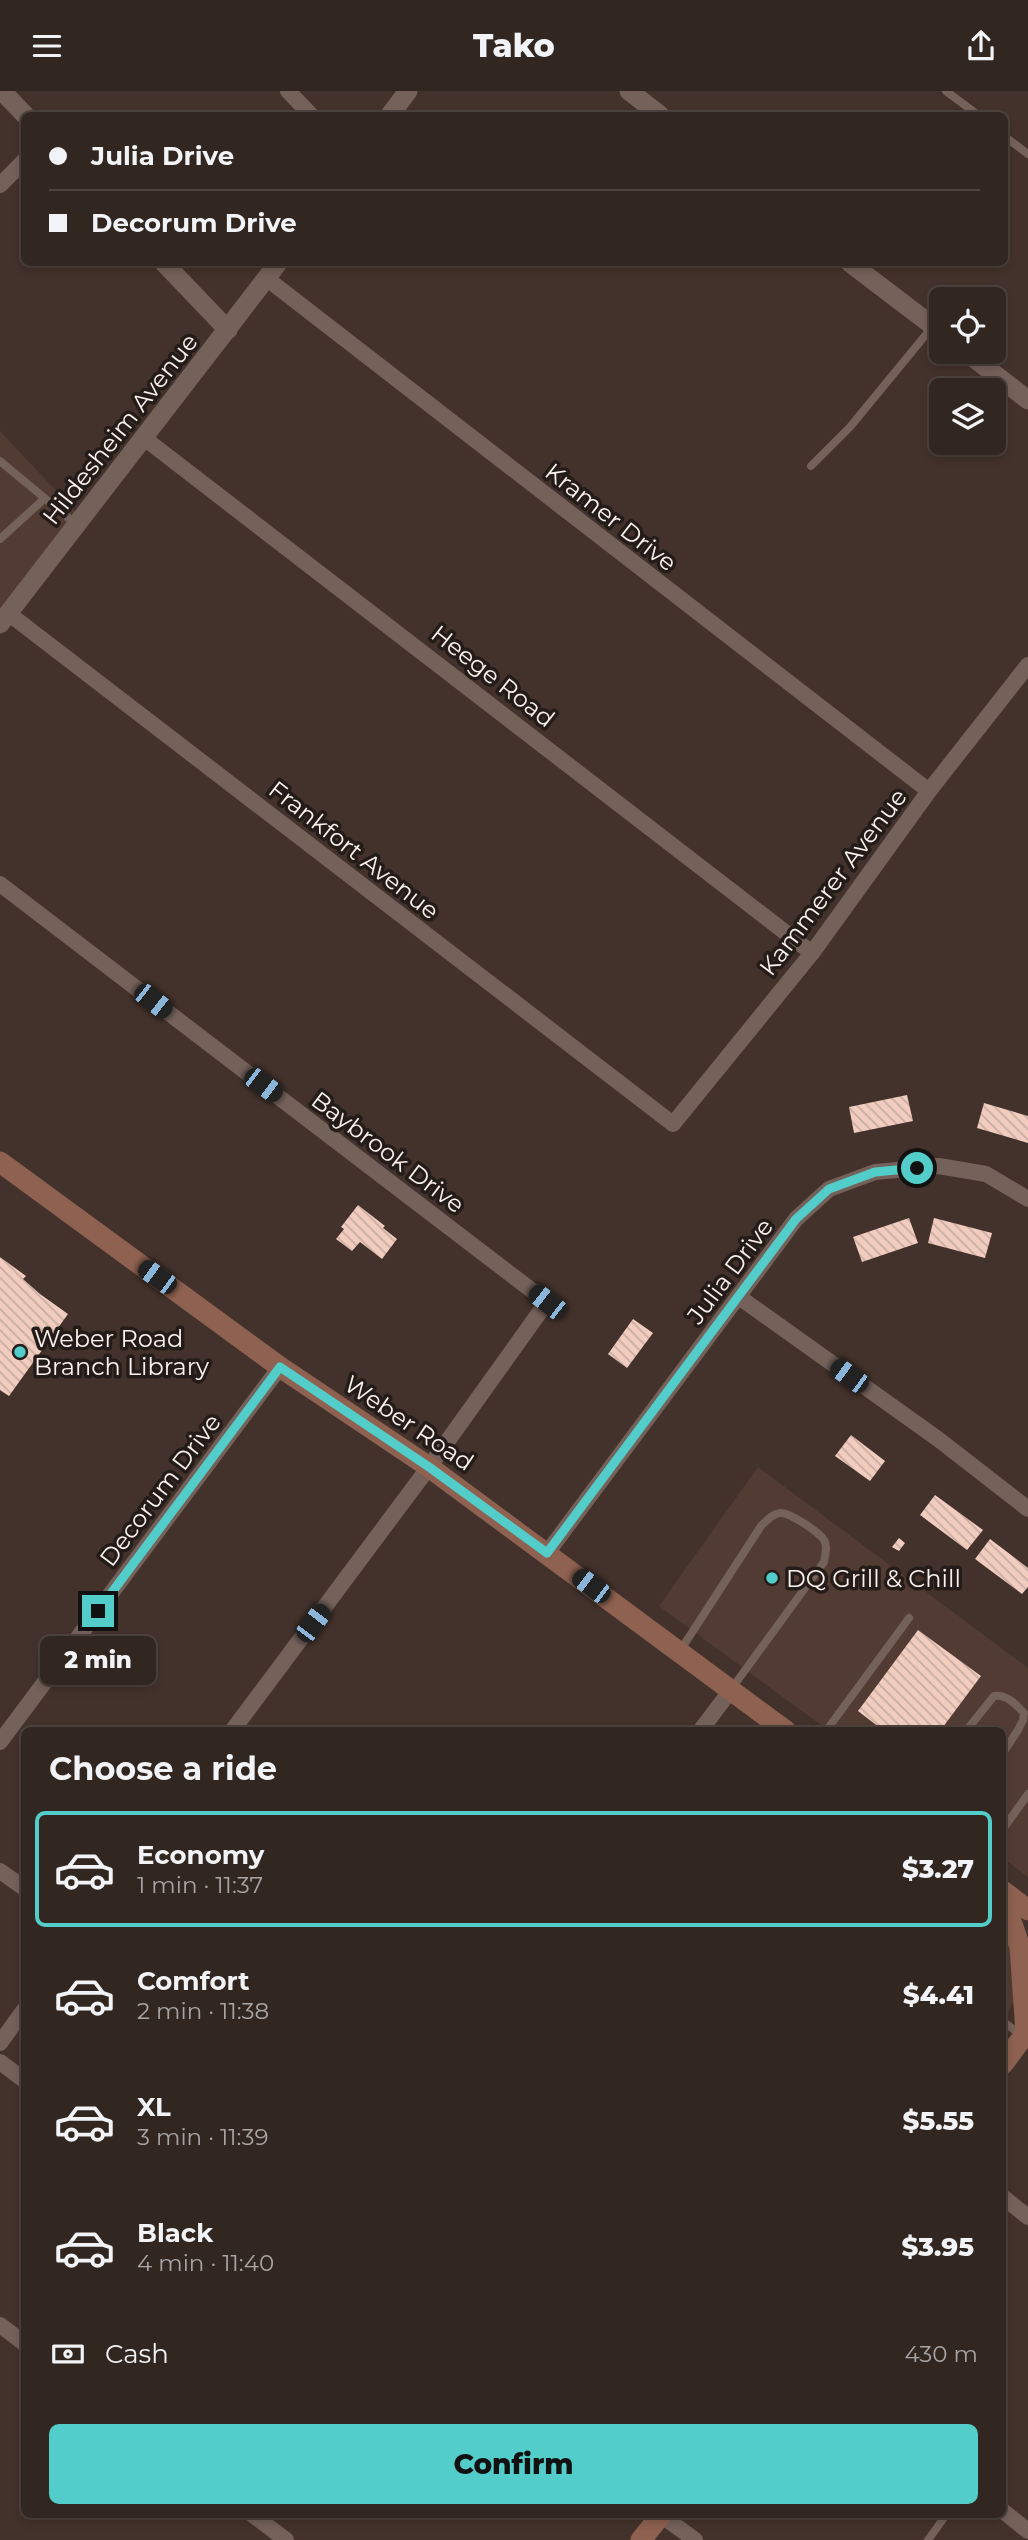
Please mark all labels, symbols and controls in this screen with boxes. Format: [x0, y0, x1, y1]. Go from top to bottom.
text: Tako [473, 26, 555, 65]
icon: menu [28, 27, 66, 65]
icon: share [962, 27, 1000, 65]
text: Julia Drive [91, 140, 234, 172]
text: Decorum Drive [91, 207, 297, 239]
map controls [929, 287, 1006, 455]
button: locate [929, 287, 1006, 364]
street label: Hildesheim Avenue [36, 328, 204, 530]
button: layers [929, 378, 1006, 455]
street label: Kramer Drive [540, 457, 682, 577]
street label: Heege Road [426, 619, 560, 733]
street label: Frankfort Avenue [263, 775, 445, 925]
street label: Kammerer Avenue [753, 783, 913, 981]
car [130, 980, 177, 1022]
car [240, 1064, 287, 1106]
street label: Baybrook Drive [306, 1085, 470, 1219]
route start [901, 1152, 933, 1184]
street label: Julia Drive [680, 1213, 779, 1330]
car [134, 1256, 181, 1298]
car [524, 1281, 571, 1323]
place label: Weber Road Branch Library [34, 1324, 209, 1381]
marker: Weber Road Branch Library [12, 1344, 28, 1360]
car [826, 1355, 873, 1397]
street label: Weber Road [339, 1369, 479, 1477]
street label: Decorum Drive [93, 1408, 227, 1572]
place label: DQ Grill & Chill [786, 1564, 961, 1593]
car [568, 1565, 615, 1607]
marker: DQ Grill & Chill [764, 1570, 780, 1586]
route end [82, 1595, 114, 1627]
car [292, 1600, 335, 1646]
callout: 2 min [40, 1635, 156, 1685]
text: 2 min [64, 1646, 132, 1674]
text: Choose a ride [49, 1749, 277, 1788]
icon: car [53, 1838, 116, 1901]
text: Economy [137, 1839, 264, 1871]
text: $3.27 [902, 1853, 974, 1885]
text: 1 min · 11:37 [137, 1871, 263, 1899]
icon: car [53, 1964, 116, 2027]
text: Comfort [137, 1965, 249, 1997]
text: $4.41 [903, 1979, 974, 2011]
text: 2 min · 11:38 [137, 1997, 269, 2025]
icon: car [53, 2090, 116, 2153]
text: XL [137, 2091, 171, 2123]
text: $5.55 [903, 2105, 974, 2137]
text: 3 min · 11:39 [137, 2123, 268, 2151]
icon: car [53, 2216, 116, 2279]
text: Black [137, 2217, 213, 2249]
text: $3.95 [902, 2231, 974, 2263]
text: 4 min · 11:40 [137, 2249, 274, 2277]
icon: cash [49, 2335, 87, 2373]
text: Cash [105, 2338, 169, 2370]
text: 430 m [905, 2340, 978, 2368]
button: Confirm [49, 2424, 978, 2504]

